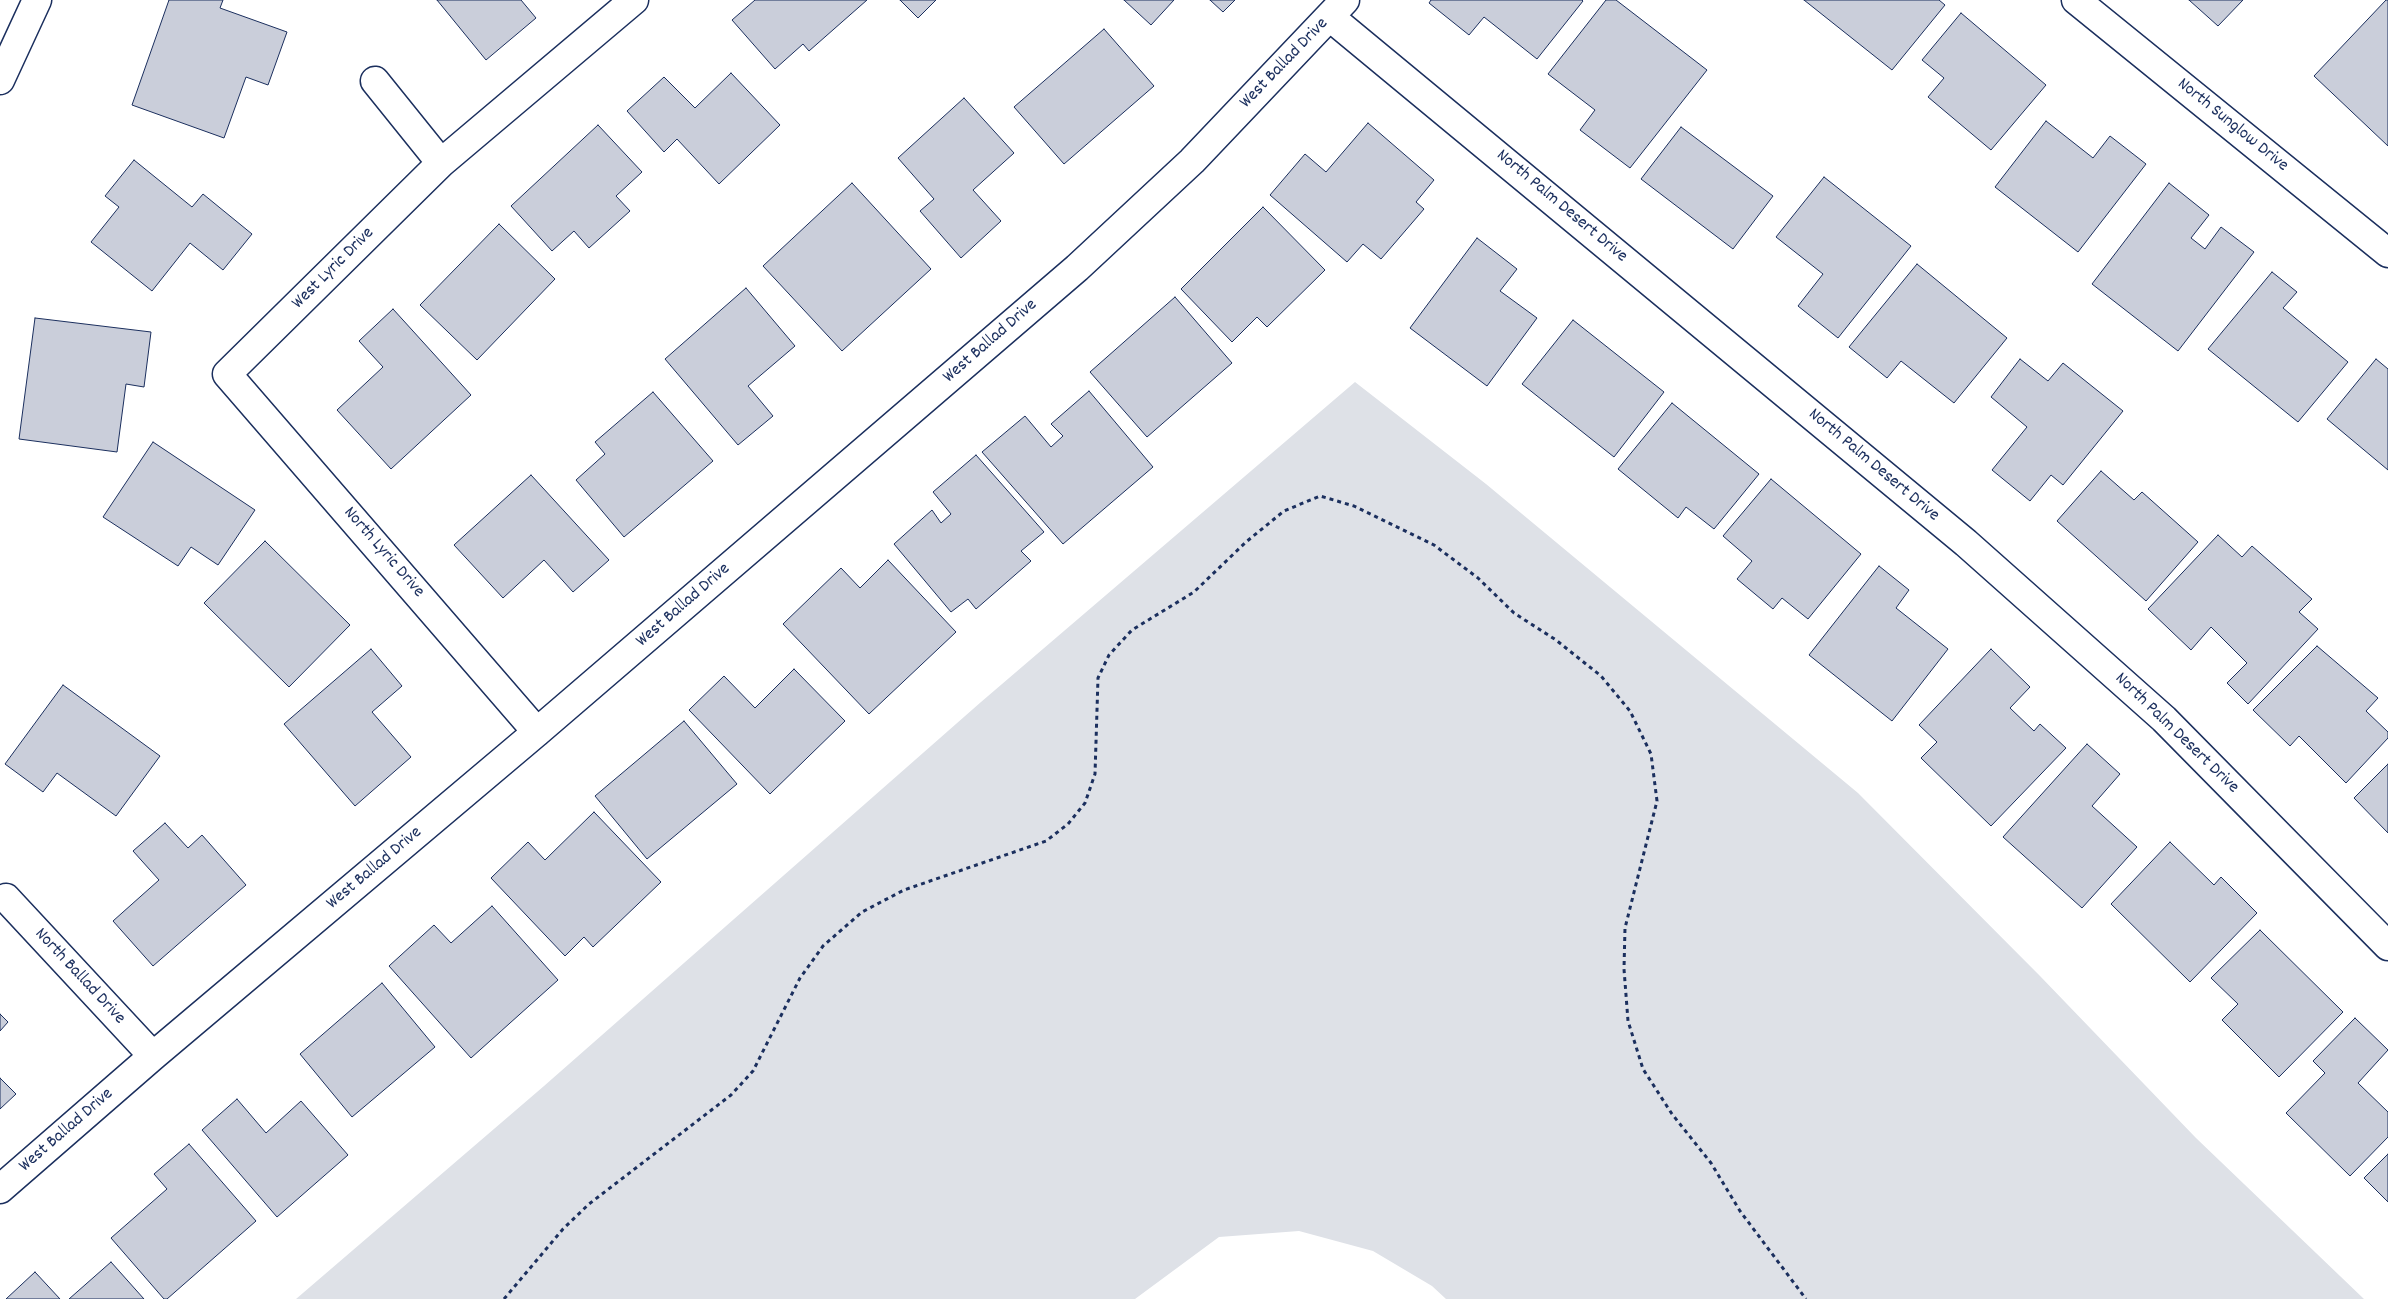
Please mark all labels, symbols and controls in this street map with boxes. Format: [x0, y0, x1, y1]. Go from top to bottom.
street label: West Ballad Drive [1236, 14, 1334, 114]
street label: North Sunglow Drive [2172, 74, 2292, 178]
street label: North Palm Desert Drive [1491, 146, 1631, 268]
street label: West Lyric Drive [288, 223, 380, 315]
street label: West Ballad Drive [939, 295, 1043, 389]
street label: North Palm Desert Drive [1803, 405, 1943, 527]
street label: North Lyric Drive [338, 503, 428, 603]
street label: West Ballad Drive [632, 559, 736, 653]
street label: North Palm Desert Drive [2109, 669, 2243, 799]
street label: West Ballad Drive [323, 823, 427, 915]
street label: North Ballad Drive [29, 924, 129, 1030]
street label: West Ballad Drive [15, 1084, 119, 1178]

